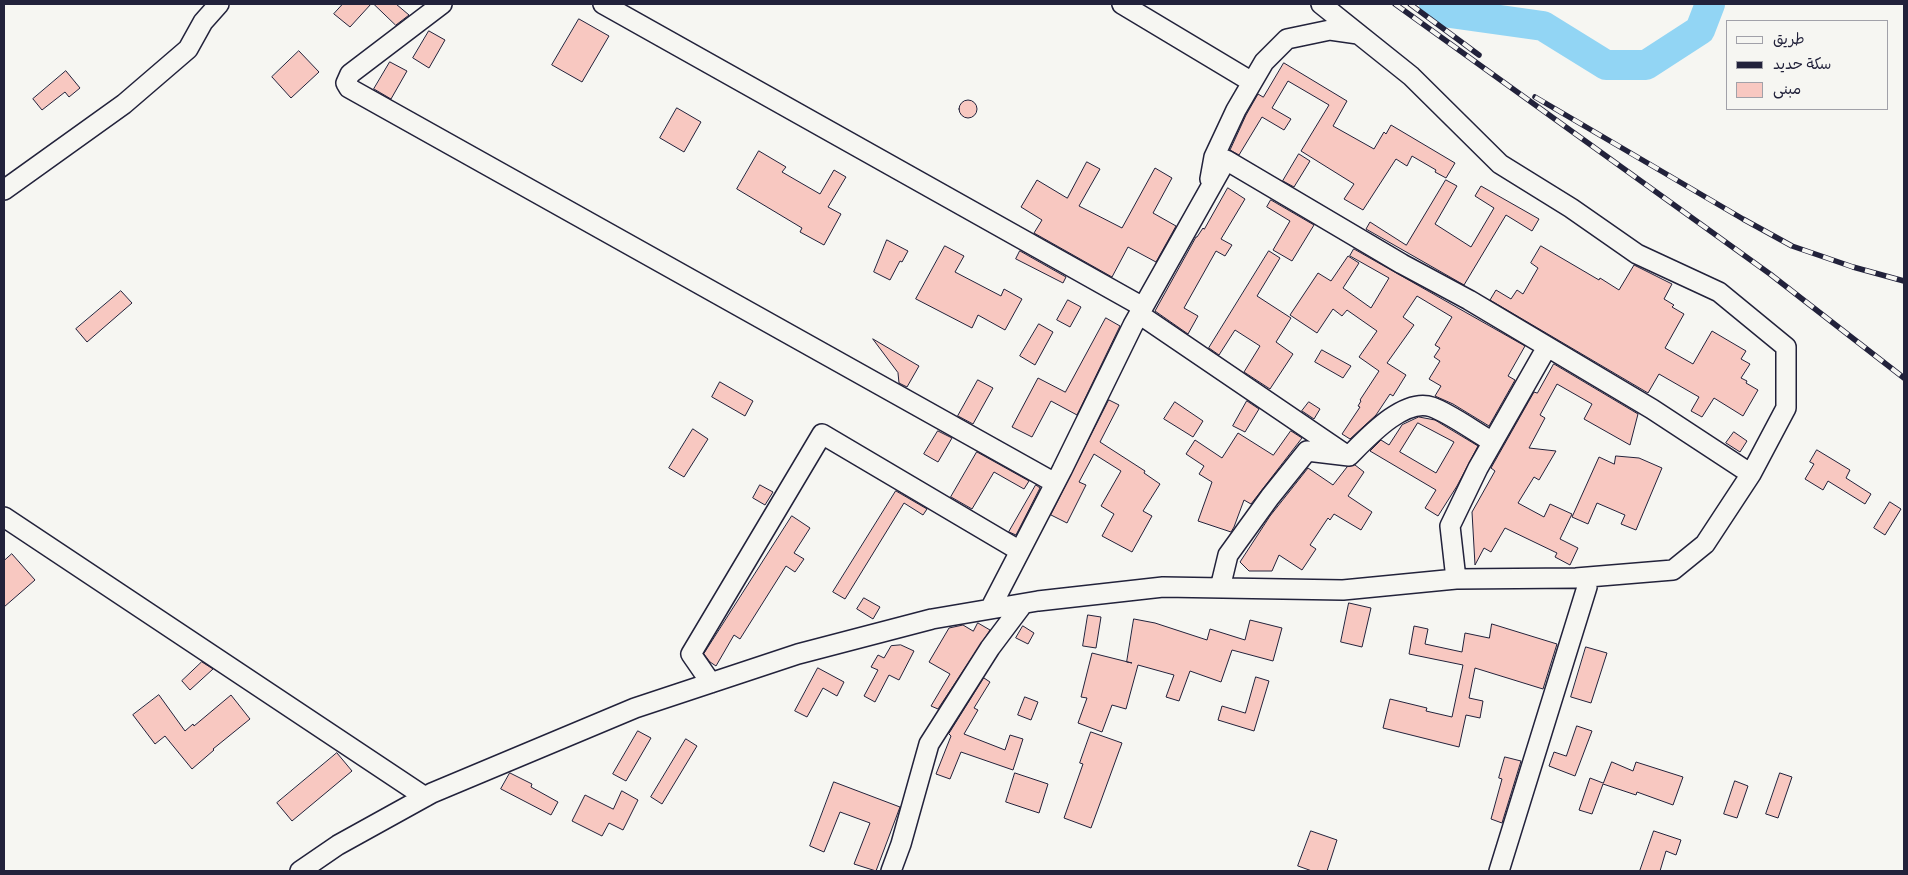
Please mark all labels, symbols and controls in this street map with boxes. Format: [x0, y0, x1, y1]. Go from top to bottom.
legend [1726, 20, 1888, 110]
text: طريق [1773, 32, 1805, 50]
text: سكة حديد [1773, 57, 1831, 75]
text: مبنى [1773, 82, 1801, 100]

